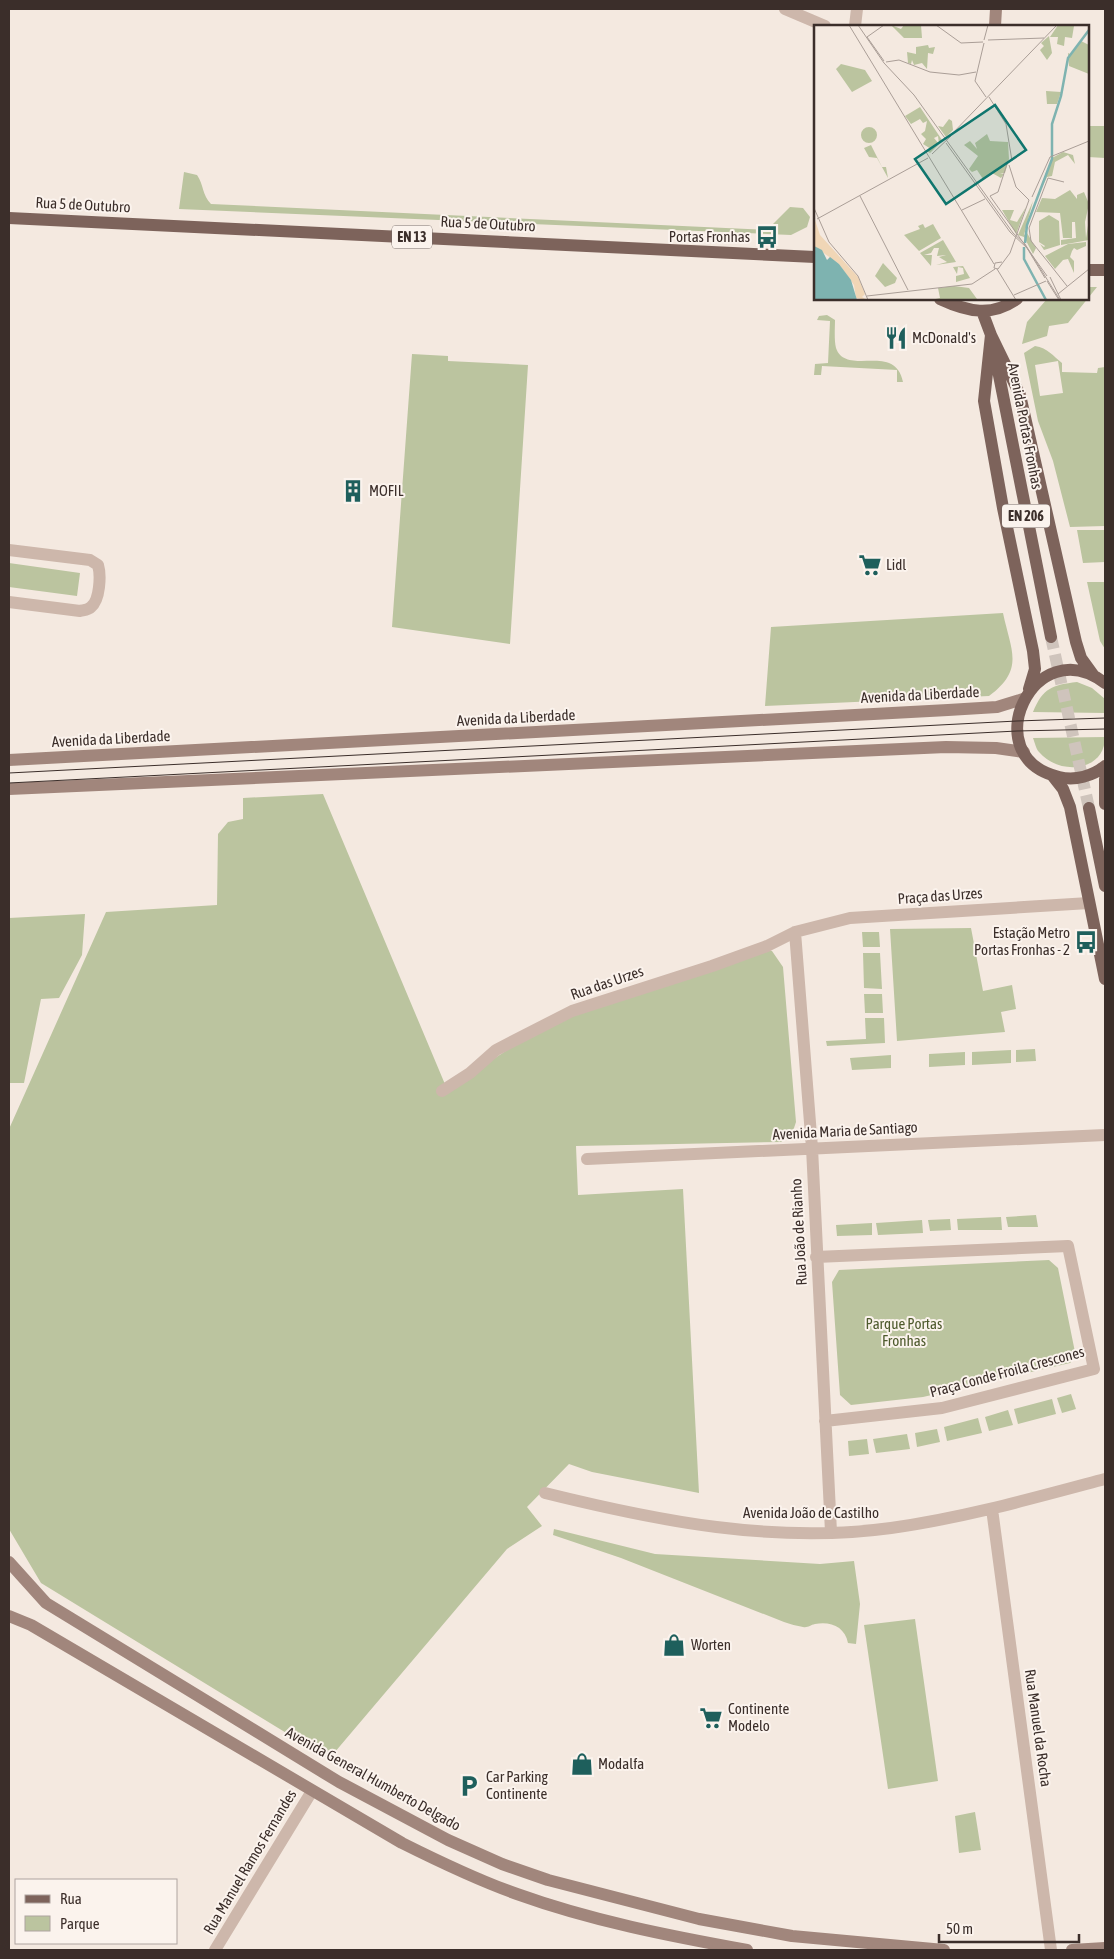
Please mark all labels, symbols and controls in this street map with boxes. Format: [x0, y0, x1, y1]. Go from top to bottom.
inset map [814, 25, 1089, 300]
street label: Rua 5 de Outubro [35, 194, 131, 215]
street label: Rua 5 de Outubro [440, 213, 536, 234]
bus stop icon: Portas Fronhas [754, 224, 780, 250]
road number: EN 13 [392, 226, 432, 248]
place label: Portas Fronhas [669, 228, 750, 245]
restaurant icon: McDonald's [883, 325, 909, 351]
place label: McDonald's [912, 329, 976, 346]
street label: Avenida Portas Fronhas [1005, 361, 1046, 490]
building icon: MOFIL [340, 478, 366, 504]
place label: MOFIL [369, 482, 404, 499]
road number: EN 206 [1002, 504, 1050, 528]
supermarket icon: Lidl [857, 552, 883, 578]
place label: Lidl [886, 556, 906, 573]
street label: Avenida da Liberdade [860, 683, 980, 706]
street label: Avenida da Liberdade [456, 706, 576, 729]
street label: Avenida da Liberdade [51, 727, 171, 750]
street label: Praça das Urzes [897, 884, 983, 907]
place label: Estação Metro Portas Fronhas - 2 [974, 924, 1070, 958]
bus stop icon: Estação Metro Portas Fronhas - 2 [1073, 929, 1099, 955]
street label: Rua das Urzes [568, 962, 645, 1003]
street label: Avenida Maria de Santiago [772, 1118, 918, 1143]
street label: Rua João de Rianho [787, 1178, 810, 1286]
park label: Parque Portas Fronhas [866, 1315, 942, 1349]
street label: Praça Conde Froila Crescones [928, 1343, 1086, 1400]
street label: Avenida João de Castilho [743, 1504, 879, 1521]
shop icon: Worten [661, 1632, 687, 1658]
place label: Worten [691, 1636, 731, 1653]
street label: Rua Manuel da Rocha [1022, 1668, 1055, 1788]
place label: Continente Modelo [728, 1700, 789, 1734]
supermarket icon: Continente Modelo [698, 1705, 724, 1731]
street label: Avenida General Humberto Delgado [283, 1723, 464, 1834]
shop icon: Modalfa [569, 1751, 595, 1777]
place label: Modalfa [598, 1755, 644, 1772]
place label: Car Parking Continente [486, 1768, 549, 1802]
parking icon: Car Parking Continente [456, 1773, 482, 1799]
street label: Rua Manuel Ramos Fernandes [200, 1786, 299, 1937]
legend [15, 1879, 178, 1944]
text: Rua [60, 1890, 82, 1907]
scale bar [939, 1912, 1079, 1944]
text: Parque [60, 1915, 100, 1932]
text: 50 m [946, 1920, 973, 1937]

